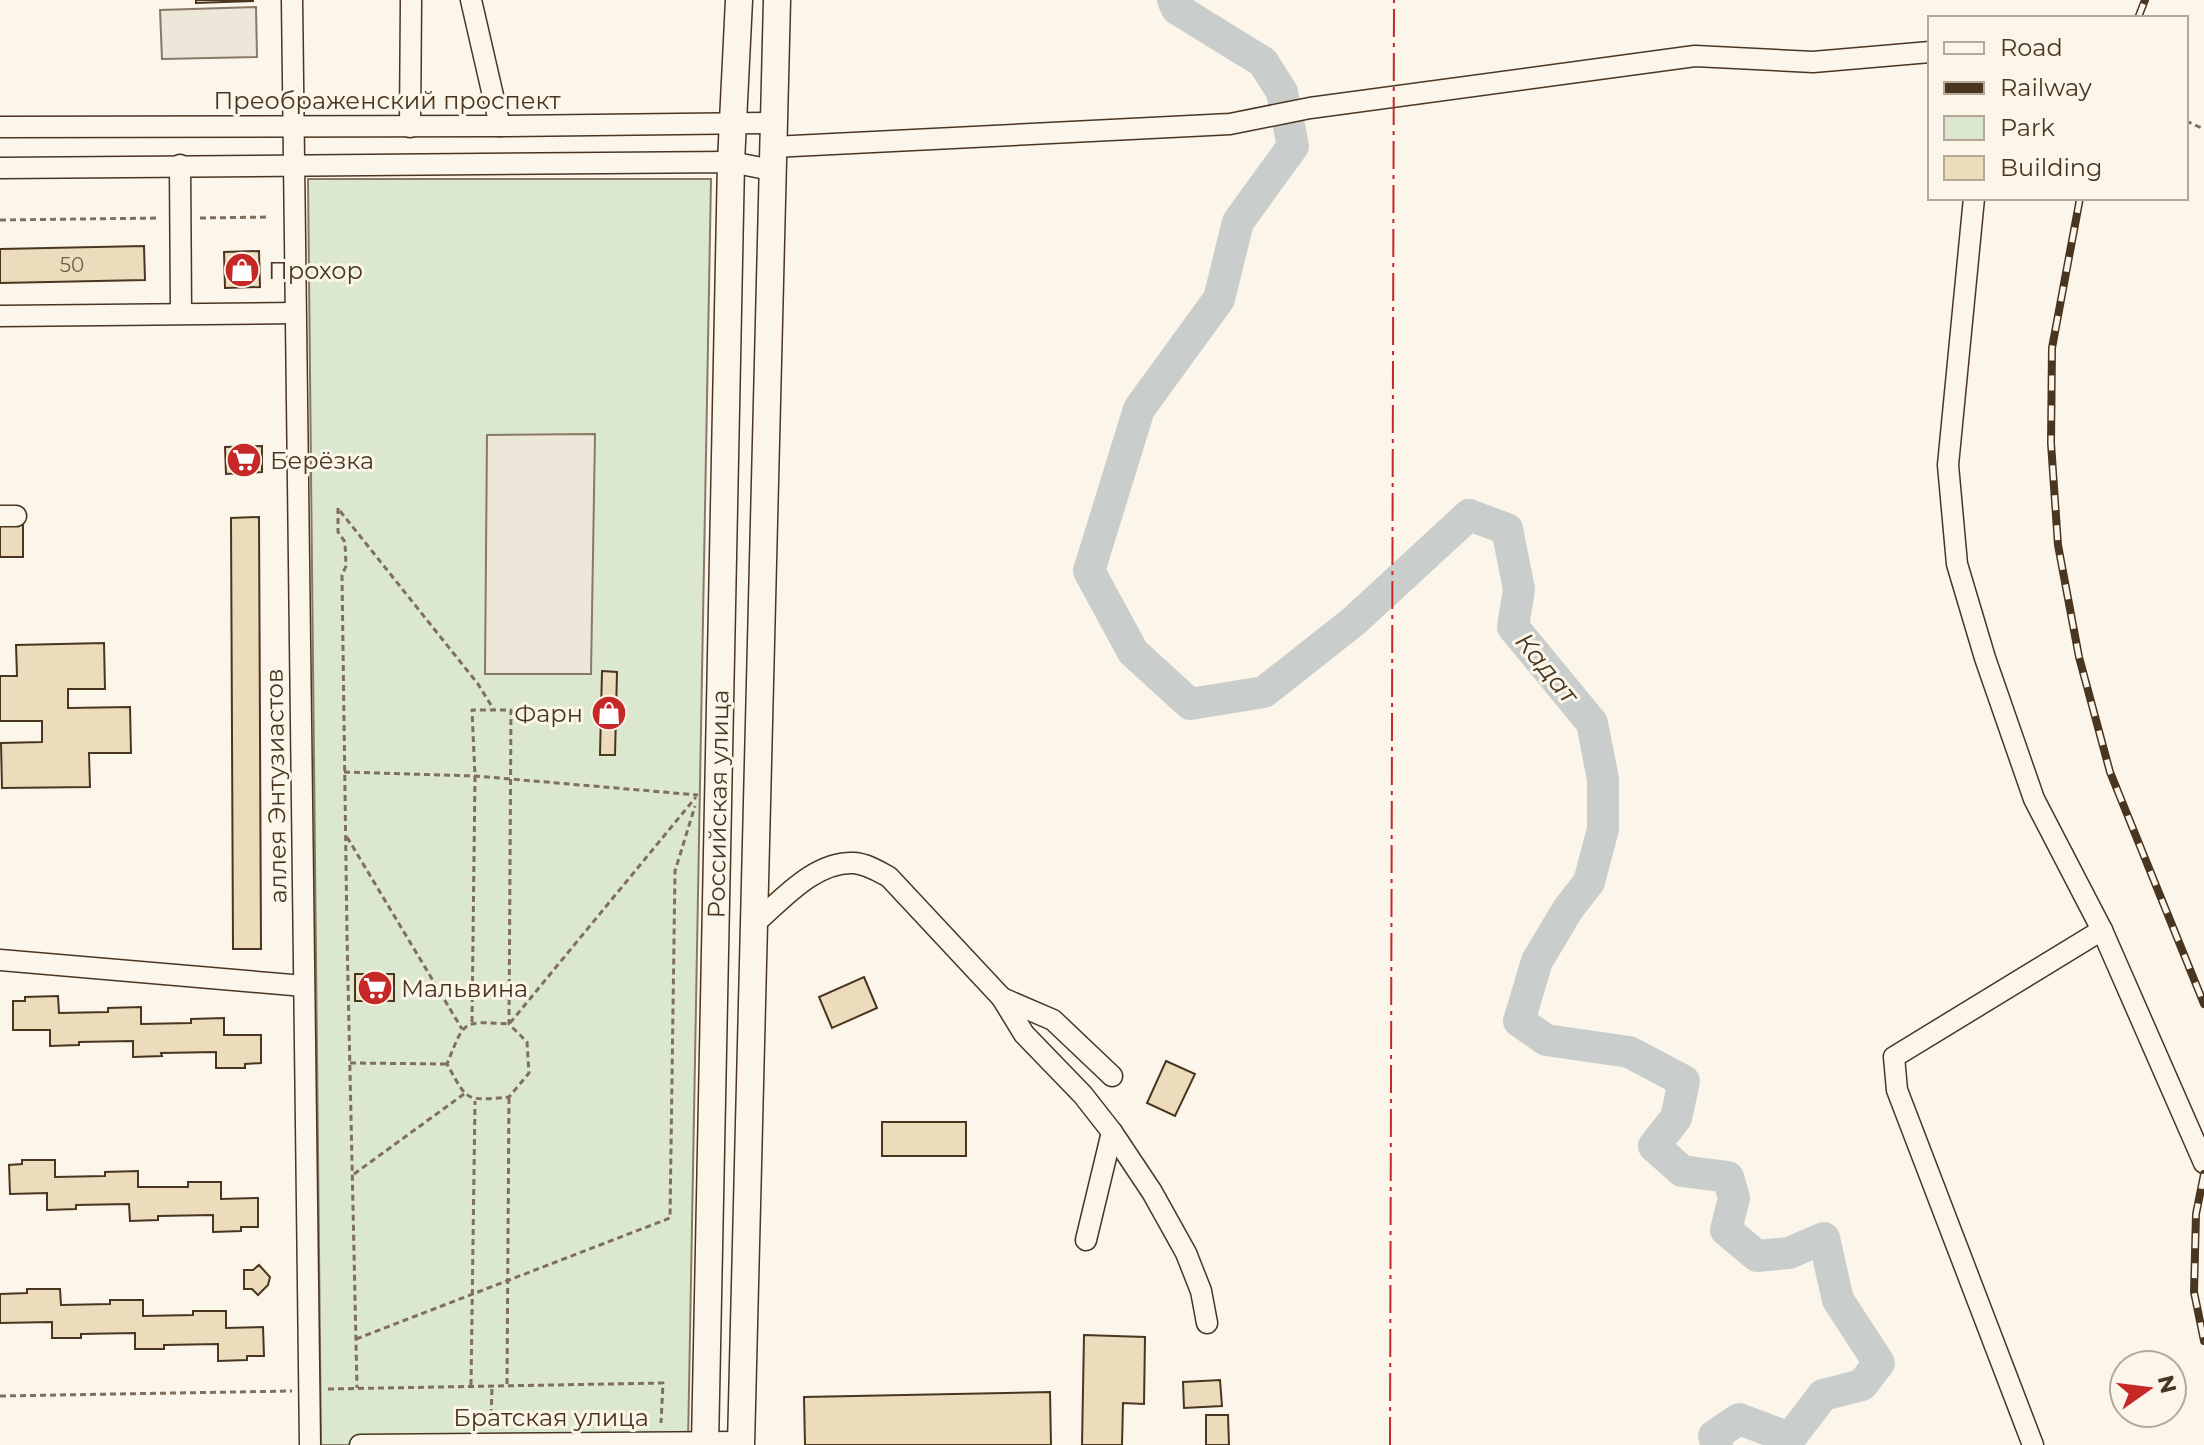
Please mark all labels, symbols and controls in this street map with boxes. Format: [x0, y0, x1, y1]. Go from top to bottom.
legend [1928, 16, 2188, 200]
text: Road [2000, 33, 2063, 62]
text: Railway [2000, 73, 2092, 102]
street label: Преображенский проспект [213, 86, 561, 115]
text: Park [2000, 113, 2055, 142]
text: Building [2000, 153, 2103, 182]
shop icon: Прохор [223, 251, 261, 289]
house number: 50 [60, 253, 84, 277]
place label: Прохор [268, 256, 363, 285]
supermarket icon: Берёзка [225, 441, 263, 479]
place label: Берёзка [270, 446, 374, 475]
water label: Кадат [1509, 626, 1586, 711]
street label: аллея Энтузиастов [259, 668, 293, 904]
street label: Российская улица [702, 689, 734, 919]
shop icon: Фарн [590, 694, 628, 732]
place label: Фарн [514, 699, 583, 728]
supermarket icon: Мальвина [356, 969, 394, 1007]
place label: Мальвина [401, 974, 528, 1003]
north arrow [2108, 1349, 2188, 1429]
text: N [2152, 1372, 2182, 1396]
street label: Братская улица [453, 1403, 649, 1432]

